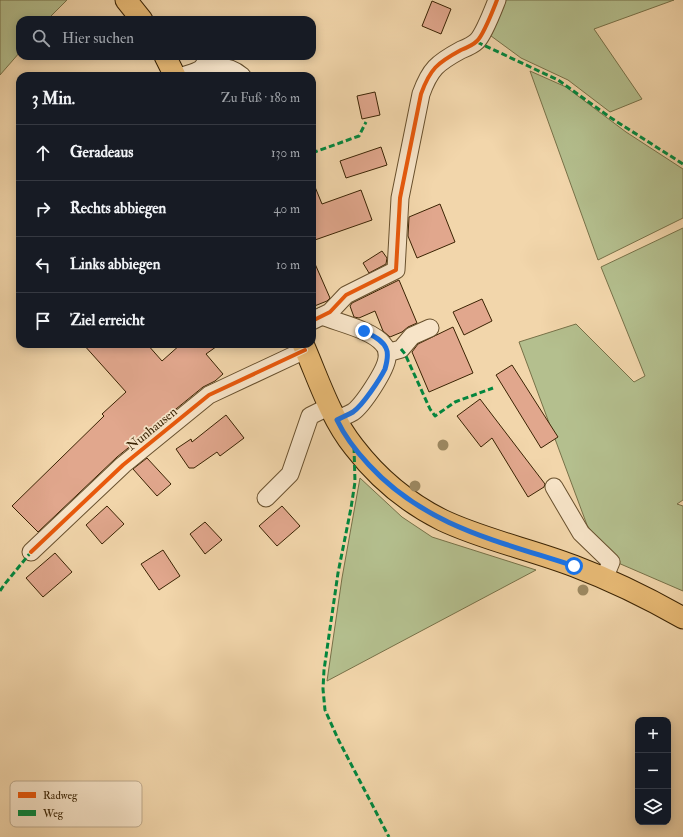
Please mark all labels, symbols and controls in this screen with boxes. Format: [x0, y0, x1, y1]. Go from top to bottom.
search box [16, 16, 316, 60]
icon: search [30, 27, 52, 49]
text: Hier suchen [62, 29, 134, 48]
text: 3 Min. [32, 88, 75, 109]
text: Zu Fuß · 180 m [221, 90, 300, 106]
icon: ahead [32, 142, 54, 164]
text: Geradeaus [70, 143, 133, 162]
text: 130 m [271, 145, 300, 161]
icon: right [32, 198, 54, 220]
text: Rechts abbiegen [70, 199, 166, 218]
text: 40 m [274, 201, 300, 217]
icon: left [32, 254, 54, 276]
text: Links abbiegen [70, 255, 160, 274]
text: 10 m [276, 257, 300, 273]
icon: arrive [32, 310, 54, 332]
text: Ziel erreicht [70, 311, 145, 330]
route end [355, 322, 373, 340]
street label: Nunhausen [124, 404, 181, 454]
route start [565, 557, 583, 575]
map controls [635, 717, 671, 825]
button: + [635, 717, 671, 753]
button: − [635, 753, 671, 789]
legend [10, 781, 142, 827]
text: Radweg [43, 789, 78, 802]
button: layers [635, 789, 671, 825]
text: Weg [42, 807, 64, 820]

